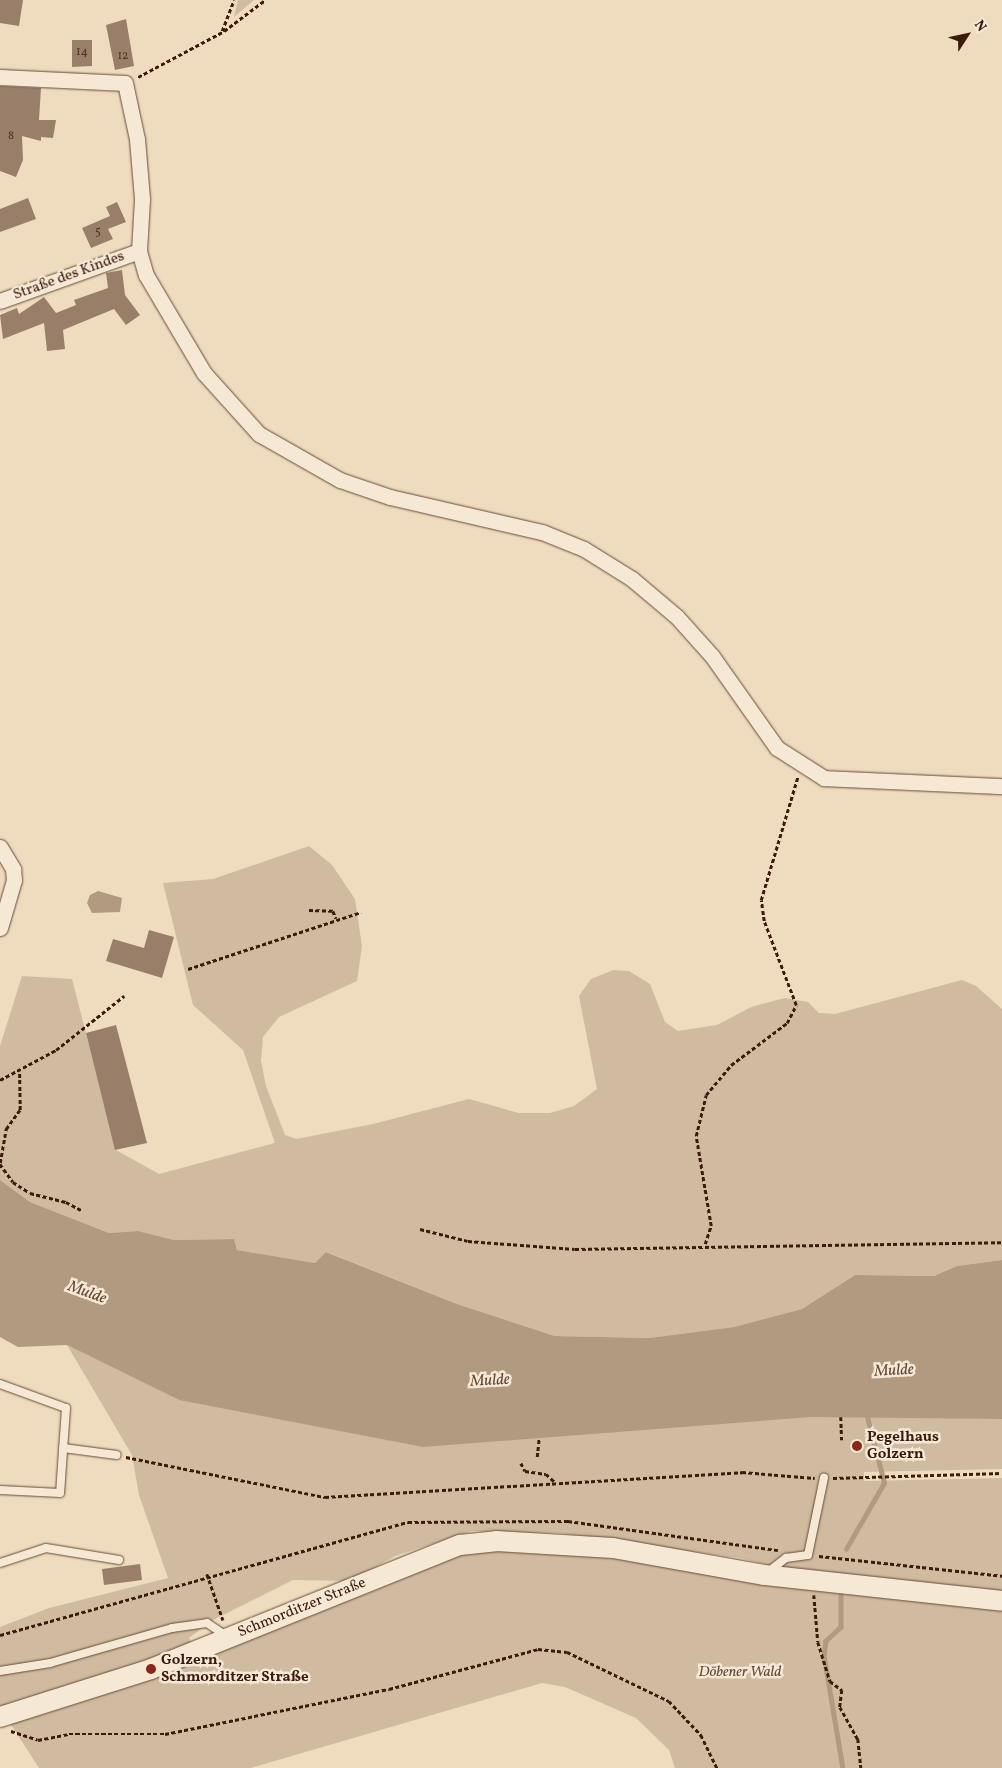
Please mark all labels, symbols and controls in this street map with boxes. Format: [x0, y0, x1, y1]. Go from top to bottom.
north arrow [942, 10, 992, 60]
text: N [969, 16, 990, 36]
house number: 14 [76, 46, 88, 60]
house number: 12 [117, 50, 129, 64]
house number: 8 [8, 130, 14, 144]
house number: 5 [95, 226, 101, 240]
street label: Straße des Kindes [11, 248, 127, 304]
water label: Mulde [65, 1277, 109, 1309]
water label: Mulde [874, 1360, 914, 1382]
water label: Mulde [470, 1370, 510, 1392]
place label: Pegelhaus Golzern [867, 1428, 939, 1463]
marker: Pegelhaus Golzern [851, 1440, 863, 1452]
street label: Schmorditzer Straße [235, 1574, 369, 1642]
place label: Golzern, Schmorditzer Straße [161, 1651, 309, 1686]
marker: Golzern, Schmorditzer Straße [145, 1663, 157, 1675]
park label: Döbener Wald [698, 1664, 782, 1682]

